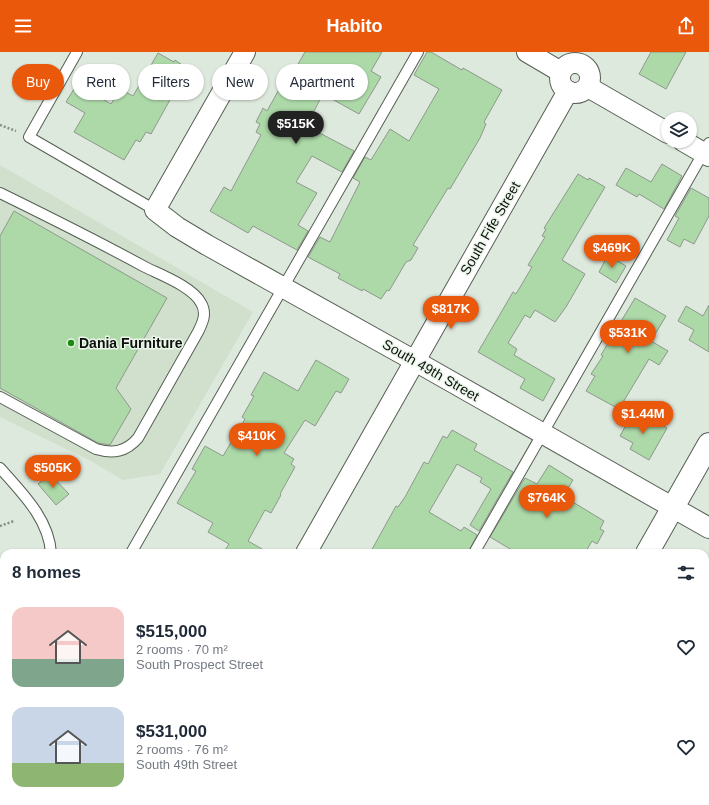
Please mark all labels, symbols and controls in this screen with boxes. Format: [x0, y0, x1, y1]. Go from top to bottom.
icon: menu [12, 15, 34, 37]
icon: share [675, 15, 697, 37]
text: Habito [327, 16, 383, 36]
chip: Buy [12, 64, 64, 100]
chip: Rent [72, 64, 130, 100]
chip: Filters [138, 64, 204, 100]
chip: New [212, 64, 268, 100]
chip: Apartment [276, 64, 368, 100]
pin: $515K [268, 111, 324, 145]
map controls [661, 112, 697, 148]
button: layers [661, 112, 697, 148]
text: $515K [277, 116, 315, 131]
street label: South Fife Street [457, 178, 523, 277]
pin: $469K [584, 235, 640, 269]
text: $469K [593, 240, 631, 255]
pin: $817K [423, 296, 479, 330]
text: $817K [432, 301, 470, 316]
pin: $531K [600, 320, 656, 354]
text: $531K [609, 325, 647, 340]
place label: Dania Furniture [79, 335, 183, 351]
street label: South 49th Street [380, 336, 482, 404]
marker: Dania Furniture [66, 338, 76, 348]
pin: $1.44M [610, 401, 676, 435]
text: $1.44M [621, 406, 665, 421]
pin: $410K [229, 423, 285, 457]
text: $410K [238, 428, 276, 443]
pin: $505K [25, 455, 81, 489]
text: $505K [34, 460, 72, 475]
pin: $764K [519, 485, 575, 519]
text: $764K [528, 490, 566, 505]
icon: filters [675, 562, 697, 584]
text: 8 homes [12, 563, 81, 582]
text: $515,000 [136, 622, 207, 641]
icon: home [44, 623, 92, 671]
icon: heart [675, 636, 697, 658]
text: 2 rooms · 70 m² [136, 642, 228, 657]
text: South Prospect Street [136, 657, 263, 672]
text: $531,000 [136, 722, 207, 741]
icon: home [44, 723, 92, 771]
icon: heart [675, 736, 697, 758]
text: 2 rooms · 76 m² [136, 742, 228, 757]
text: South 49th Street [136, 757, 237, 772]

